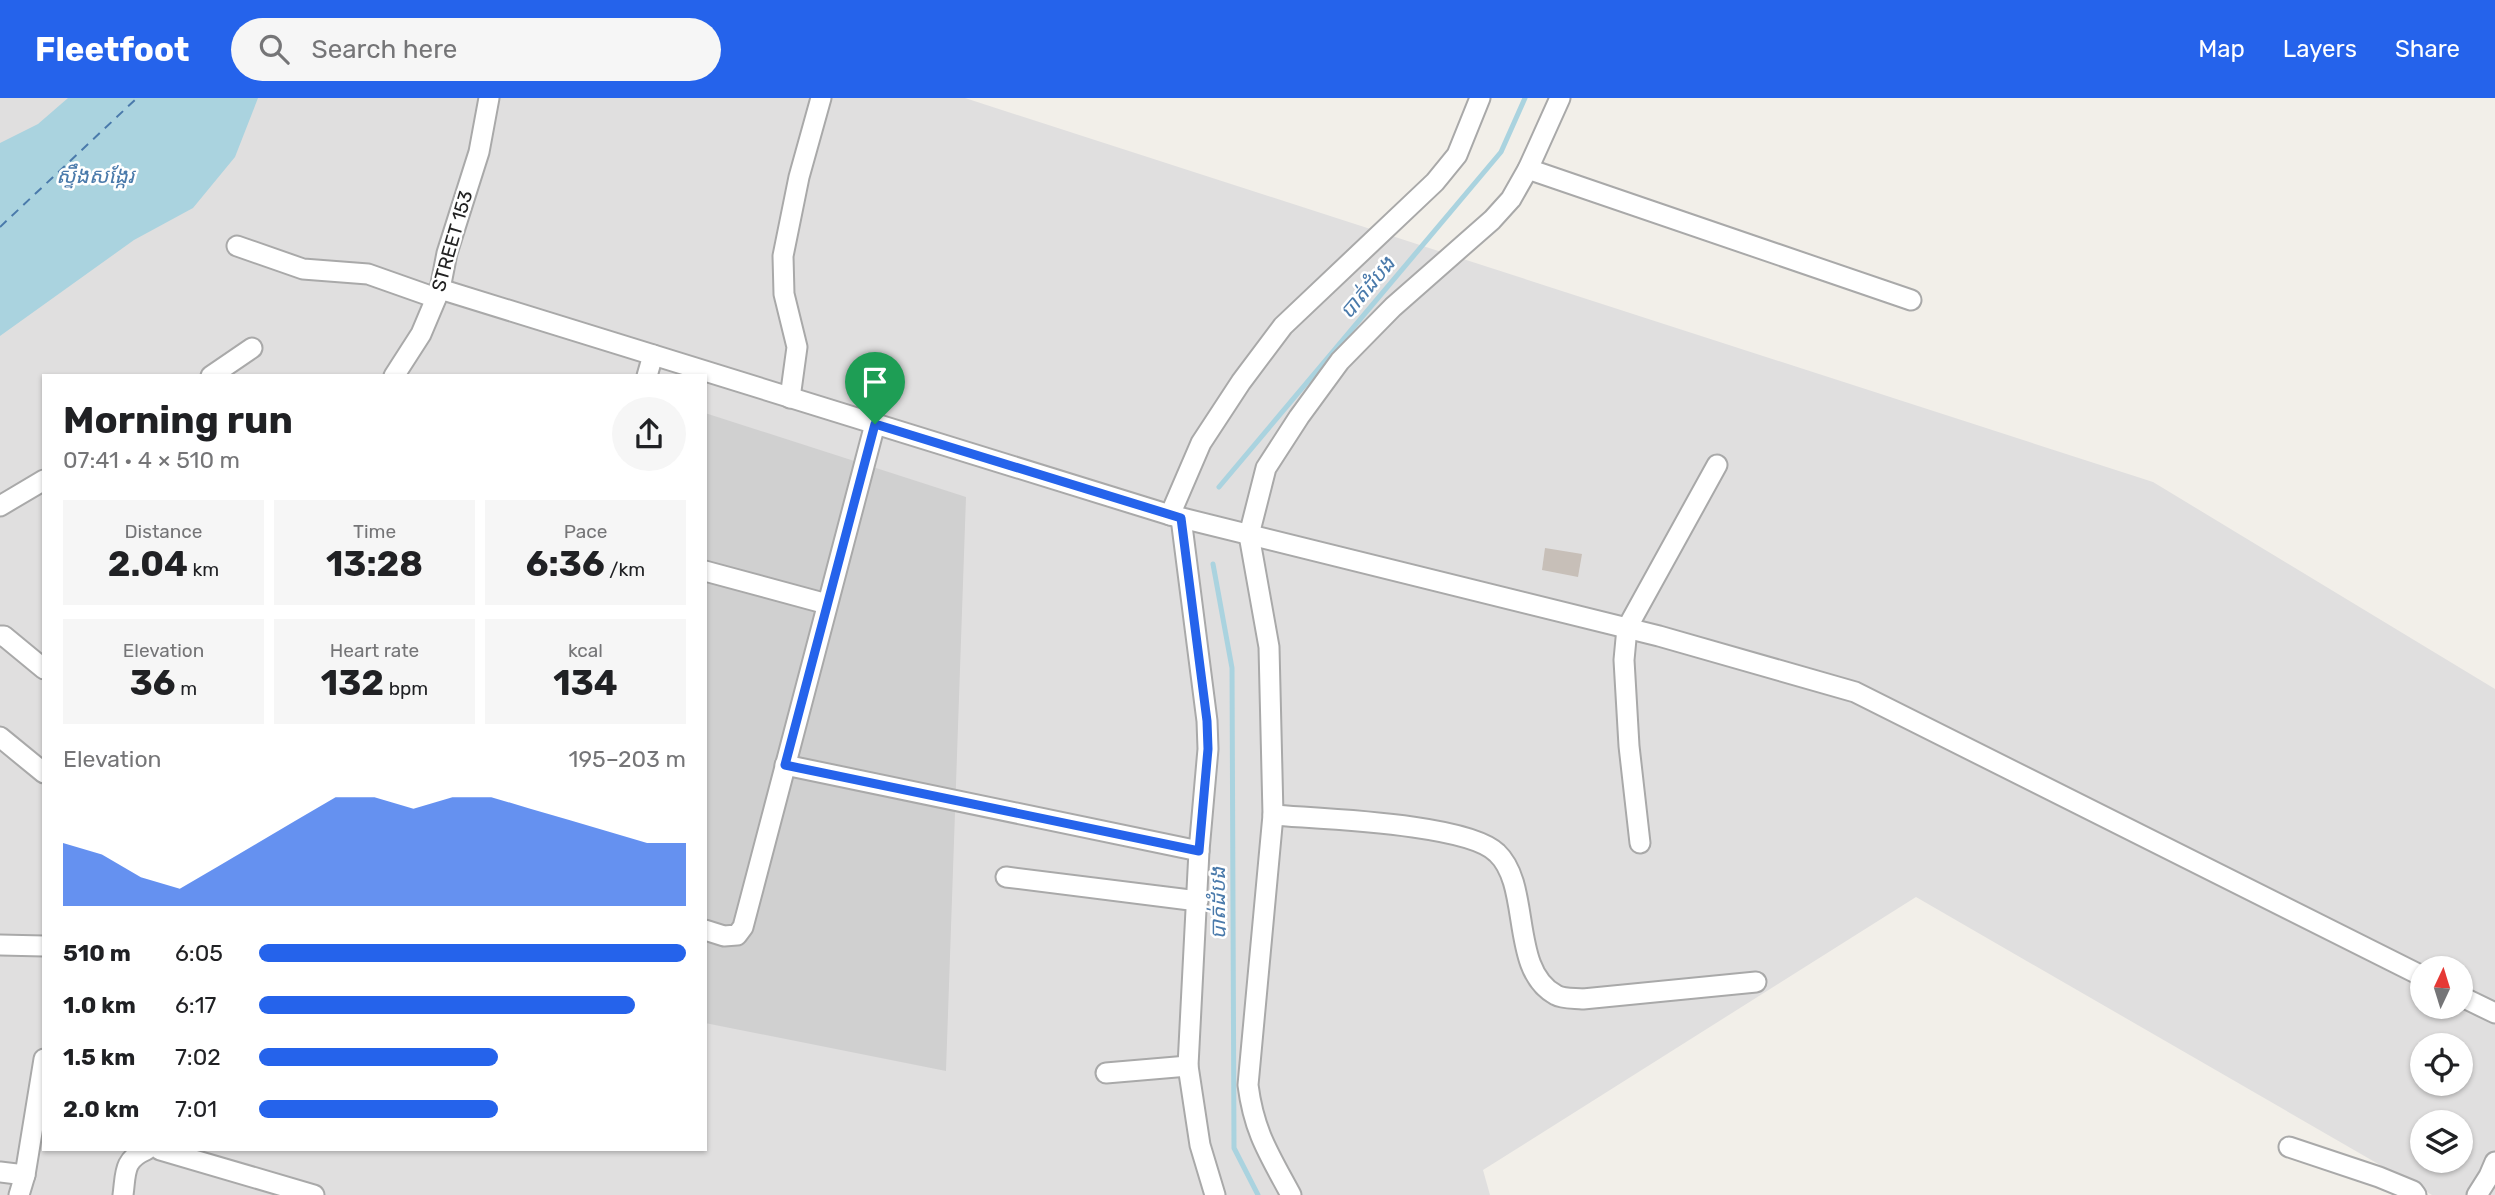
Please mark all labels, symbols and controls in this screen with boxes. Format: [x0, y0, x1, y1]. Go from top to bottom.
search box [231, 18, 721, 81]
text: Fleetfoot [35, 30, 189, 69]
icon: search [255, 30, 293, 68]
text: Search here [311, 34, 457, 65]
text: Map [2198, 35, 2245, 63]
text: Layers [2283, 35, 2357, 63]
text: Share [2395, 35, 2460, 63]
water label: ស្ទឹងសង្កែរ [56, 163, 137, 189]
street label: STREET 153 [427, 188, 477, 294]
water label: បាត់ដំបង [1334, 251, 1400, 323]
pin [845, 352, 905, 424]
icon: arrive [856, 363, 894, 401]
text: Morning run [63, 397, 293, 443]
button: share [612, 397, 686, 471]
text: 07:41 · 4 × 510 m [63, 446, 240, 474]
text: Distance [125, 520, 202, 543]
text: Time [353, 520, 396, 543]
text: Pace [564, 520, 607, 543]
text: 2.04 [108, 543, 188, 585]
text: 13:28 [326, 543, 423, 585]
text: 6:36 [526, 543, 605, 585]
text: km [188, 558, 219, 581]
text: /km [605, 558, 645, 581]
text: Elevation [123, 639, 204, 662]
text: Heart rate [330, 639, 419, 662]
text: kcal [568, 639, 603, 662]
text: 36 [130, 662, 176, 704]
text: 132 [321, 662, 384, 704]
text: 134 [553, 662, 618, 704]
text: m [176, 677, 197, 700]
text: bpm [384, 677, 428, 700]
text: Elevation [63, 745, 162, 773]
text: 195–203 m [569, 745, 686, 773]
water label: បាត់ដំបង [1205, 866, 1230, 939]
text: 510 m [63, 939, 131, 967]
text: 6:05 [175, 939, 223, 967]
north arrow [2410, 956, 2473, 1018]
map controls [2410, 956, 2473, 1173]
text: 1.0 km [63, 991, 136, 1019]
text: 6:17 [175, 991, 216, 1019]
button: locate [2410, 1033, 2473, 1096]
text: 1.5 km [63, 1043, 135, 1071]
text: 7:02 [175, 1043, 221, 1071]
text: 2.0 km [63, 1095, 139, 1123]
text: 7:01 [175, 1095, 217, 1123]
button: layers [2410, 1110, 2473, 1173]

